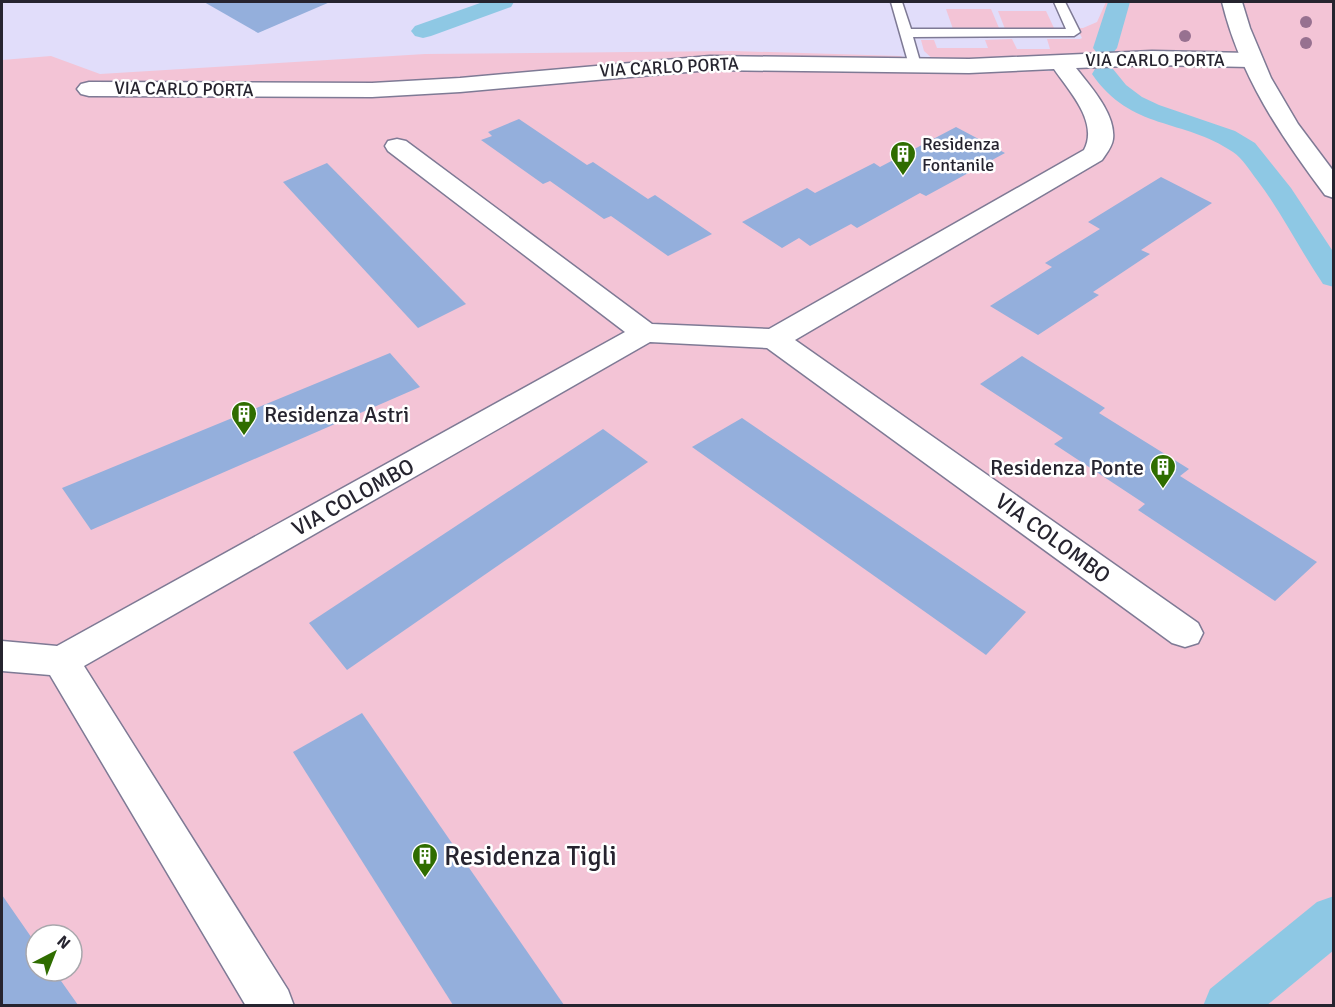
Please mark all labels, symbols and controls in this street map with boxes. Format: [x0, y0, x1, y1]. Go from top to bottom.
street label: VIA CARLO PORTA [1085, 49, 1225, 71]
street label: VIA CARLO PORTA [599, 52, 739, 82]
street label: VIA CARLO PORTA [114, 77, 254, 101]
place label: Residenza Fontanile [922, 133, 1000, 176]
building icon: Residenza Fontanile [888, 139, 918, 177]
building icon: Residenza Astri [229, 399, 259, 437]
place label: Residenza Astri [264, 401, 409, 428]
street label: VIA COLOMBO [287, 452, 419, 542]
building icon: Residenza Ponte [1148, 452, 1178, 490]
place label: Residenza Ponte [990, 454, 1144, 481]
street label: VIA COLOMBO [990, 487, 1116, 589]
place label: Residenza Tigli [444, 840, 617, 873]
building icon: Residenza Tigli [410, 841, 440, 879]
north arrow [24, 923, 84, 983]
text: N [53, 931, 74, 954]

